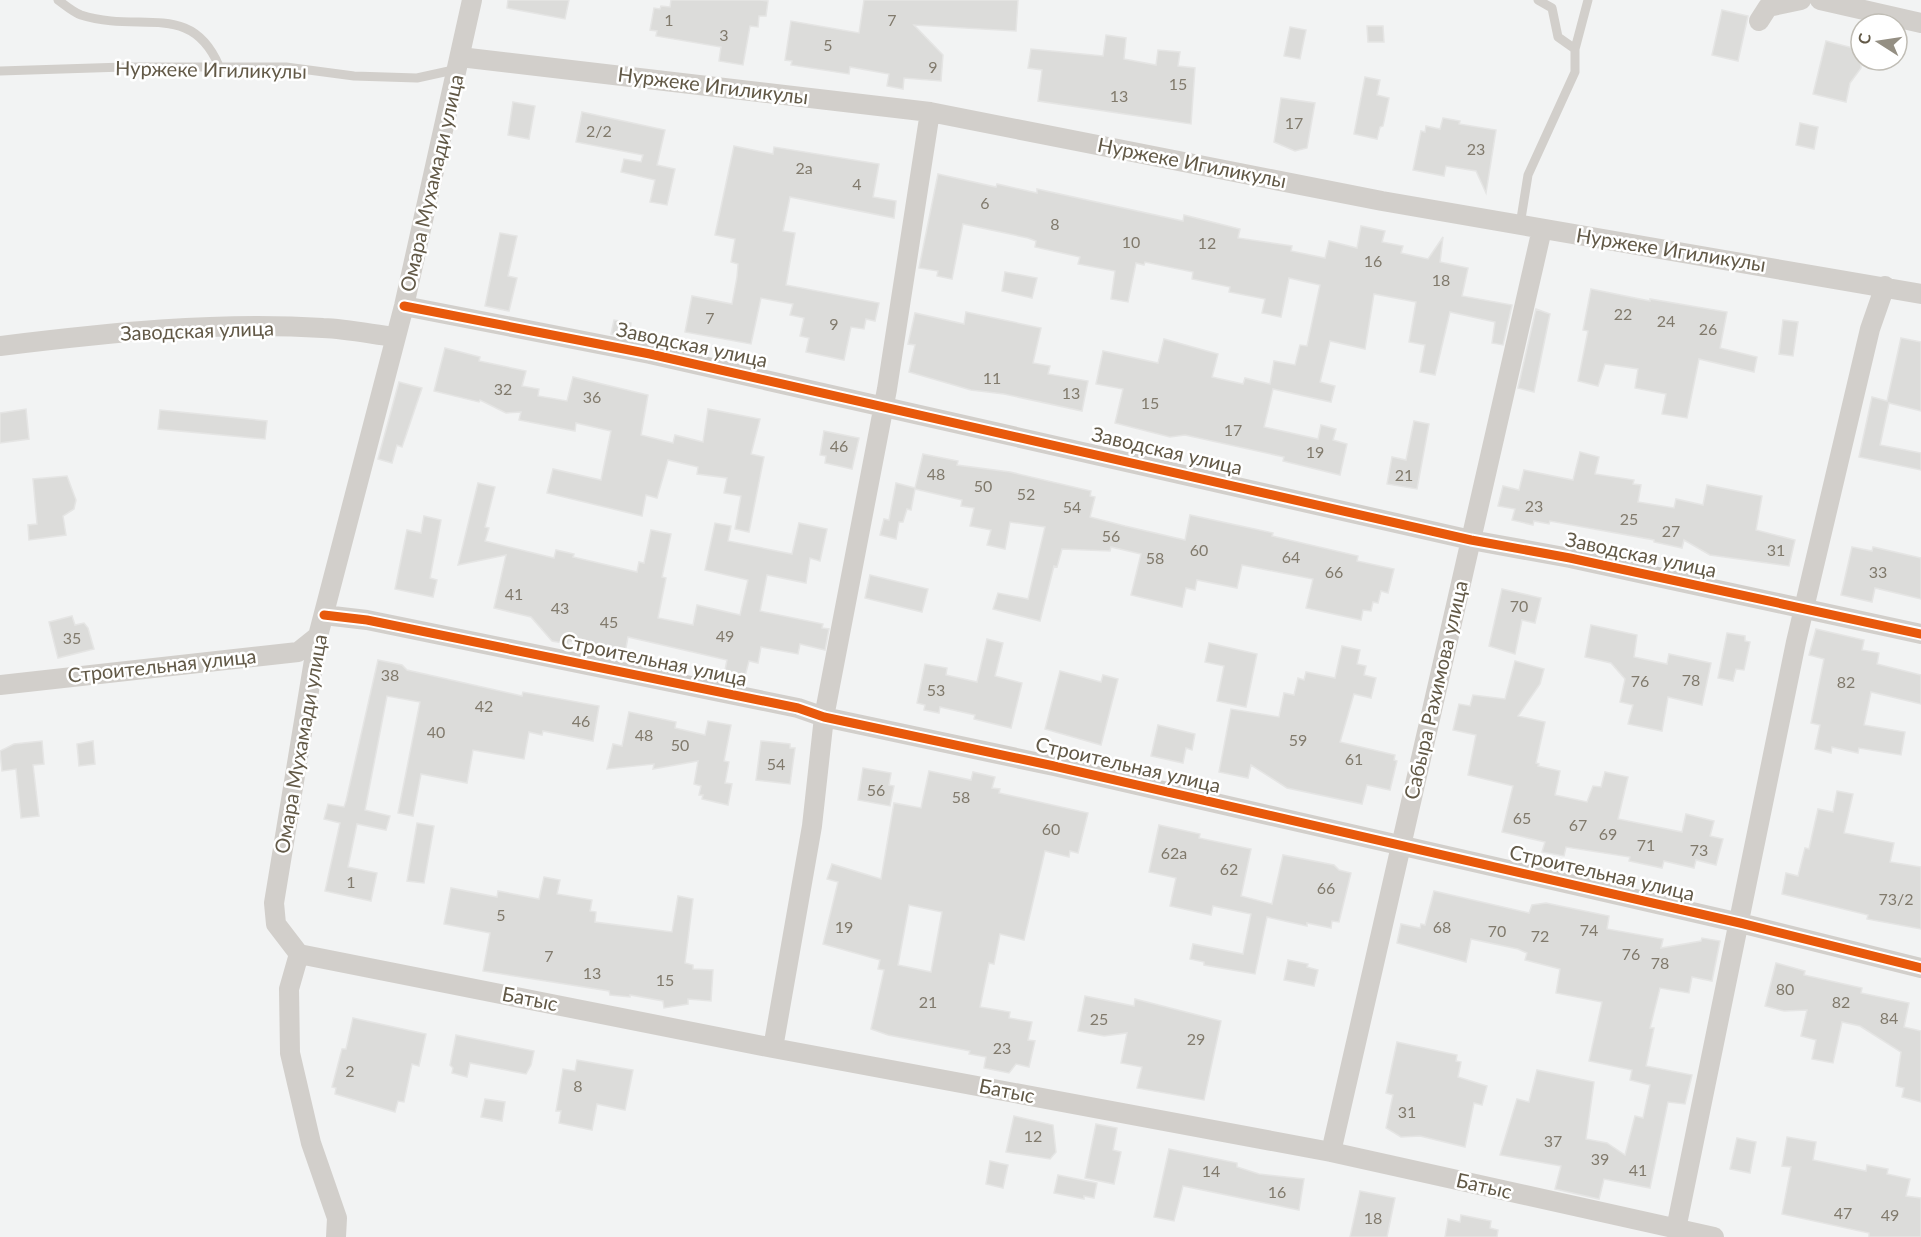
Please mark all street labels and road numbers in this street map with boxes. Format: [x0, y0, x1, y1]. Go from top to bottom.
street label: Нуржеке Игиликулы [115, 55, 307, 83]
street label: Нуржеке Игиликулы [617, 61, 810, 109]
street label: Омара Мухамади улица [394, 72, 468, 294]
street label: Нуржеке Игиликулы [1096, 132, 1289, 192]
street label: Нуржеке Игиликулы [1575, 222, 1768, 276]
street label: Заводская улица [120, 315, 274, 345]
street label: Заводская улица [614, 316, 770, 372]
street label: Заводская улица [1090, 421, 1245, 479]
street label: Заводская улица [1563, 526, 1719, 582]
street label: Сабыра Рахимова улица [1398, 578, 1472, 802]
street label: Строительная улица [559, 628, 749, 690]
street label: Омара Мухамади улица [269, 632, 331, 855]
street label: Строительная улица [66, 643, 257, 687]
street label: Строительная улица [1033, 731, 1223, 797]
street label: Строительная улица [1507, 839, 1697, 905]
street label: Батыс [500, 981, 560, 1015]
street label: Батыс [977, 1073, 1037, 1107]
street label: Батыс [1454, 1167, 1515, 1203]

